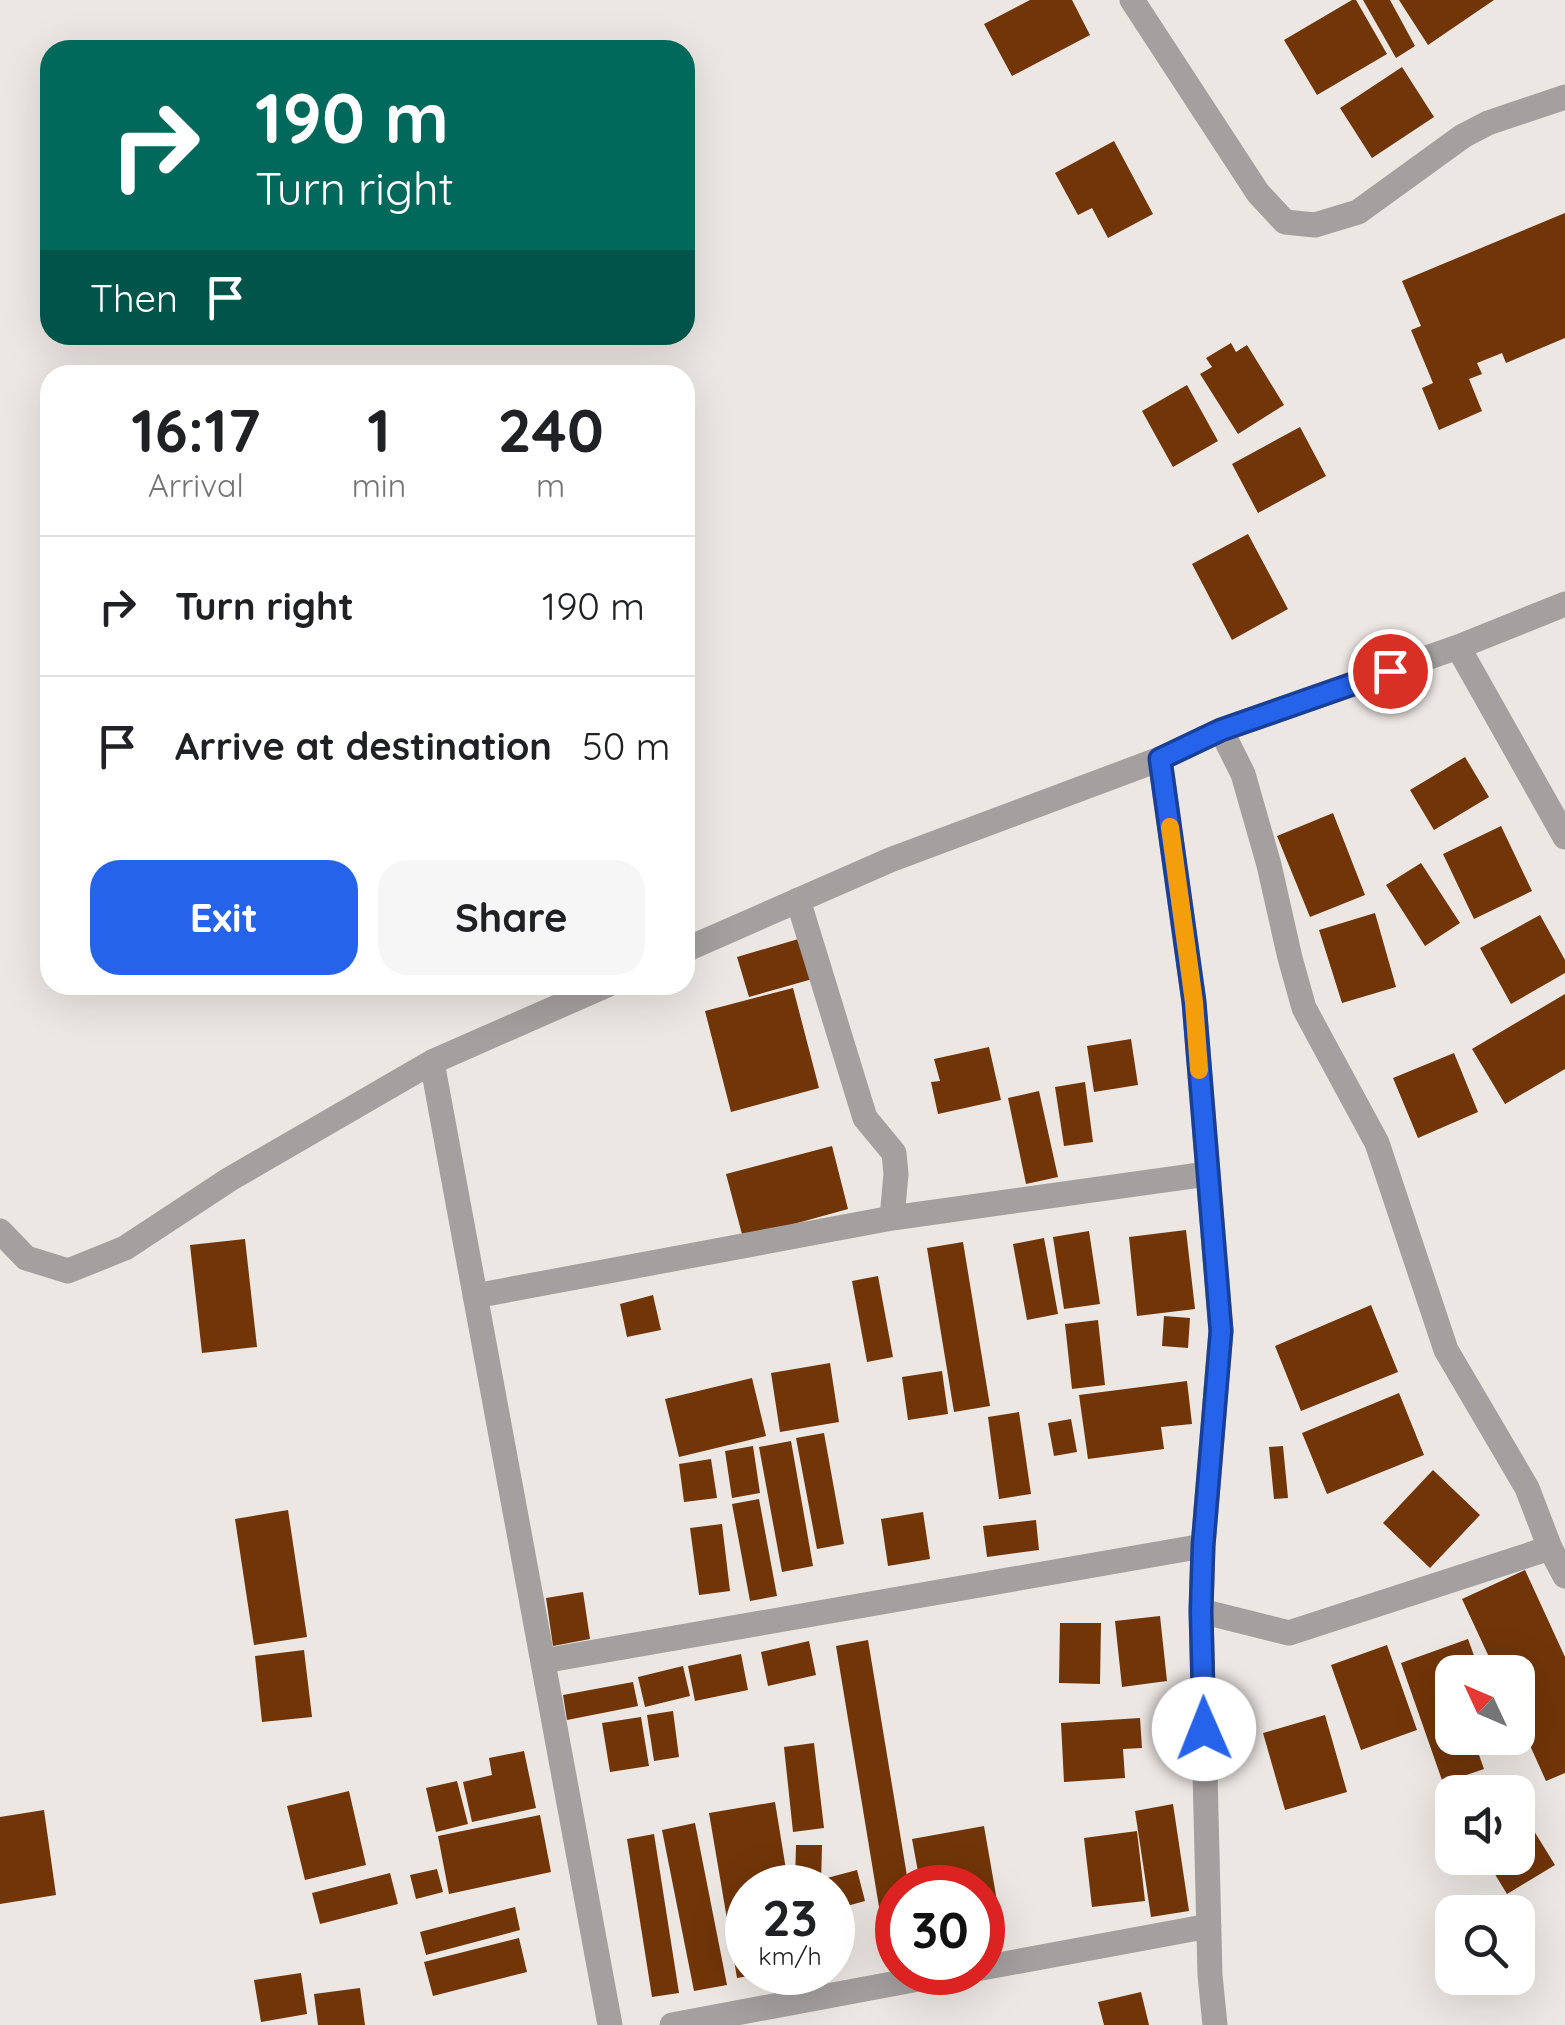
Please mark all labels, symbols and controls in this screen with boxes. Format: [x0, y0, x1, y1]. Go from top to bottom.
text: 190 m [255, 73, 449, 161]
icon: right [90, 80, 220, 210]
text: Turn right [255, 160, 454, 216]
icon: arrive [198, 270, 253, 325]
text: Then [90, 274, 178, 322]
text: 16:17 [131, 392, 260, 467]
text: 1 [367, 392, 391, 467]
text: 240 [497, 392, 604, 467]
text: Arrival [148, 465, 244, 505]
text: min [352, 465, 406, 505]
text: m [536, 465, 565, 505]
icon: right [90, 579, 145, 634]
text: Turn right [175, 582, 354, 630]
text: 190 m [542, 582, 645, 630]
pin [1348, 629, 1433, 714]
icon: arrive [1363, 644, 1418, 699]
icon: arrive [90, 719, 145, 774]
text: Arrive at destination [175, 722, 552, 770]
text: 50 m [582, 722, 670, 770]
button: Exit [90, 860, 358, 975]
button: Share [378, 860, 645, 975]
north arrow [1435, 1655, 1535, 1755]
map controls [1435, 1655, 1535, 1995]
position arrow [1152, 1677, 1256, 1781]
button: sound [1435, 1775, 1535, 1875]
speed limit sign: 30 [875, 1865, 1005, 1995]
text: 23 [762, 1886, 818, 1949]
button: search [1435, 1895, 1535, 1995]
text: km/h [758, 1940, 822, 1971]

